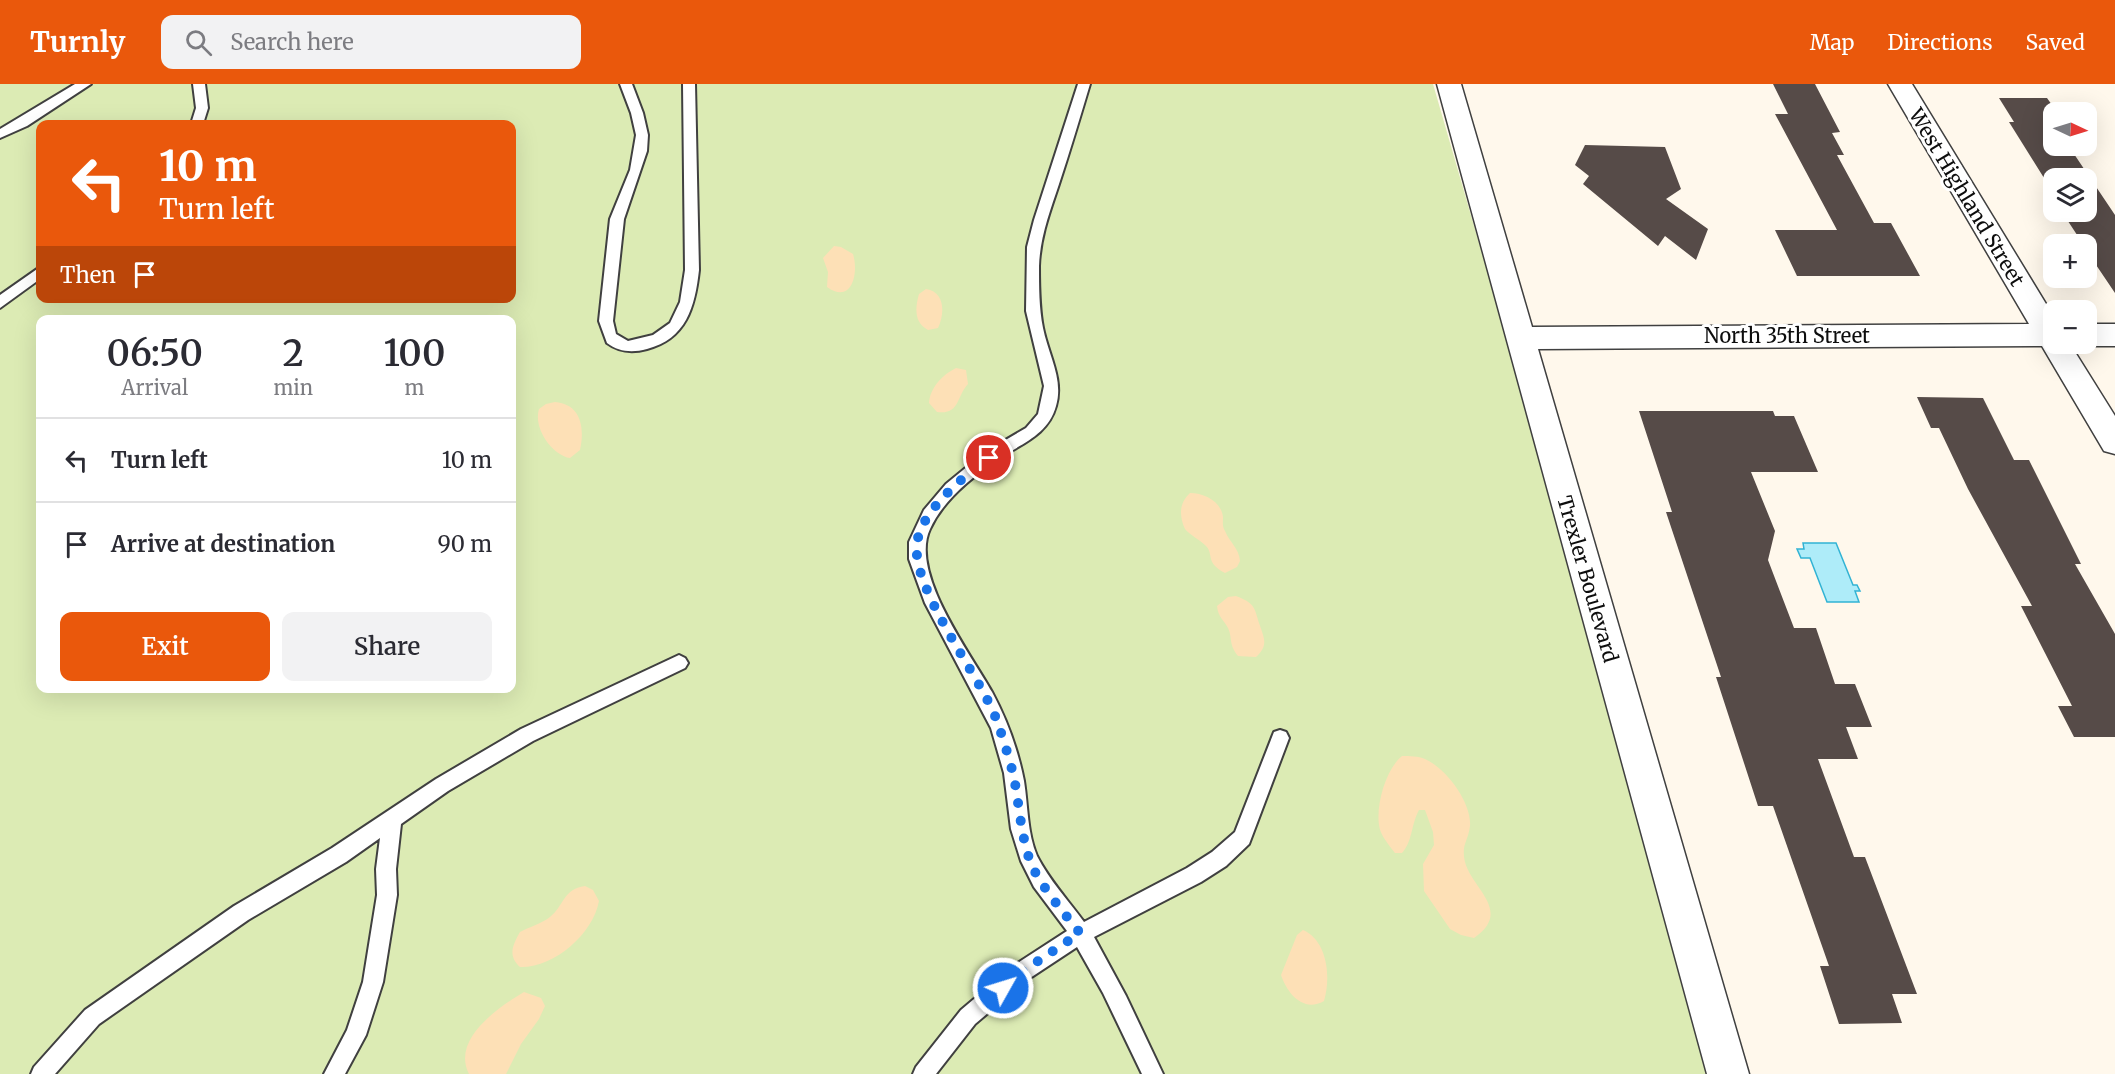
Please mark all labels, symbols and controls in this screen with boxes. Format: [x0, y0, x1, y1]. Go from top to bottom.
search box [161, 15, 581, 69]
text: Turnly [30, 24, 125, 60]
icon: search [182, 26, 215, 59]
text: Search here [230, 28, 354, 56]
text: Map [1810, 29, 1854, 56]
text: Directions [1887, 29, 1992, 56]
text: Saved [2025, 29, 2085, 56]
north arrow [2043, 102, 2097, 156]
map controls [2043, 102, 2097, 354]
street label: West Highland Street [1903, 103, 2030, 291]
text: 10 m [159, 140, 257, 192]
icon: left [60, 144, 138, 222]
button: layers [2043, 168, 2097, 222]
text: Turn left [159, 192, 274, 226]
button: + [2043, 234, 2097, 288]
icon: arrive [128, 258, 161, 291]
text: Then [60, 261, 116, 289]
button: − [2043, 300, 2097, 354]
street label: North 35th Street [1704, 323, 1870, 348]
text: 06:50 [106, 331, 203, 376]
text: 2 [283, 331, 304, 376]
text: 100 [383, 331, 446, 376]
text: Arrival [121, 375, 188, 400]
text: min [273, 375, 313, 400]
text: m [405, 375, 424, 400]
pin [963, 432, 1014, 483]
icon: arrive [972, 441, 1005, 474]
icon: left [60, 444, 93, 477]
text: Turn left [111, 446, 208, 474]
text: 10 m [442, 446, 492, 474]
street label: Trexler Boulevard [1552, 493, 1624, 665]
icon: arrive [60, 528, 93, 561]
text: Arrive at destination [111, 530, 335, 558]
text: 90 m [437, 530, 492, 558]
button: Exit [60, 612, 270, 681]
button: Share [282, 612, 492, 681]
position arrow [971, 956, 1035, 1020]

